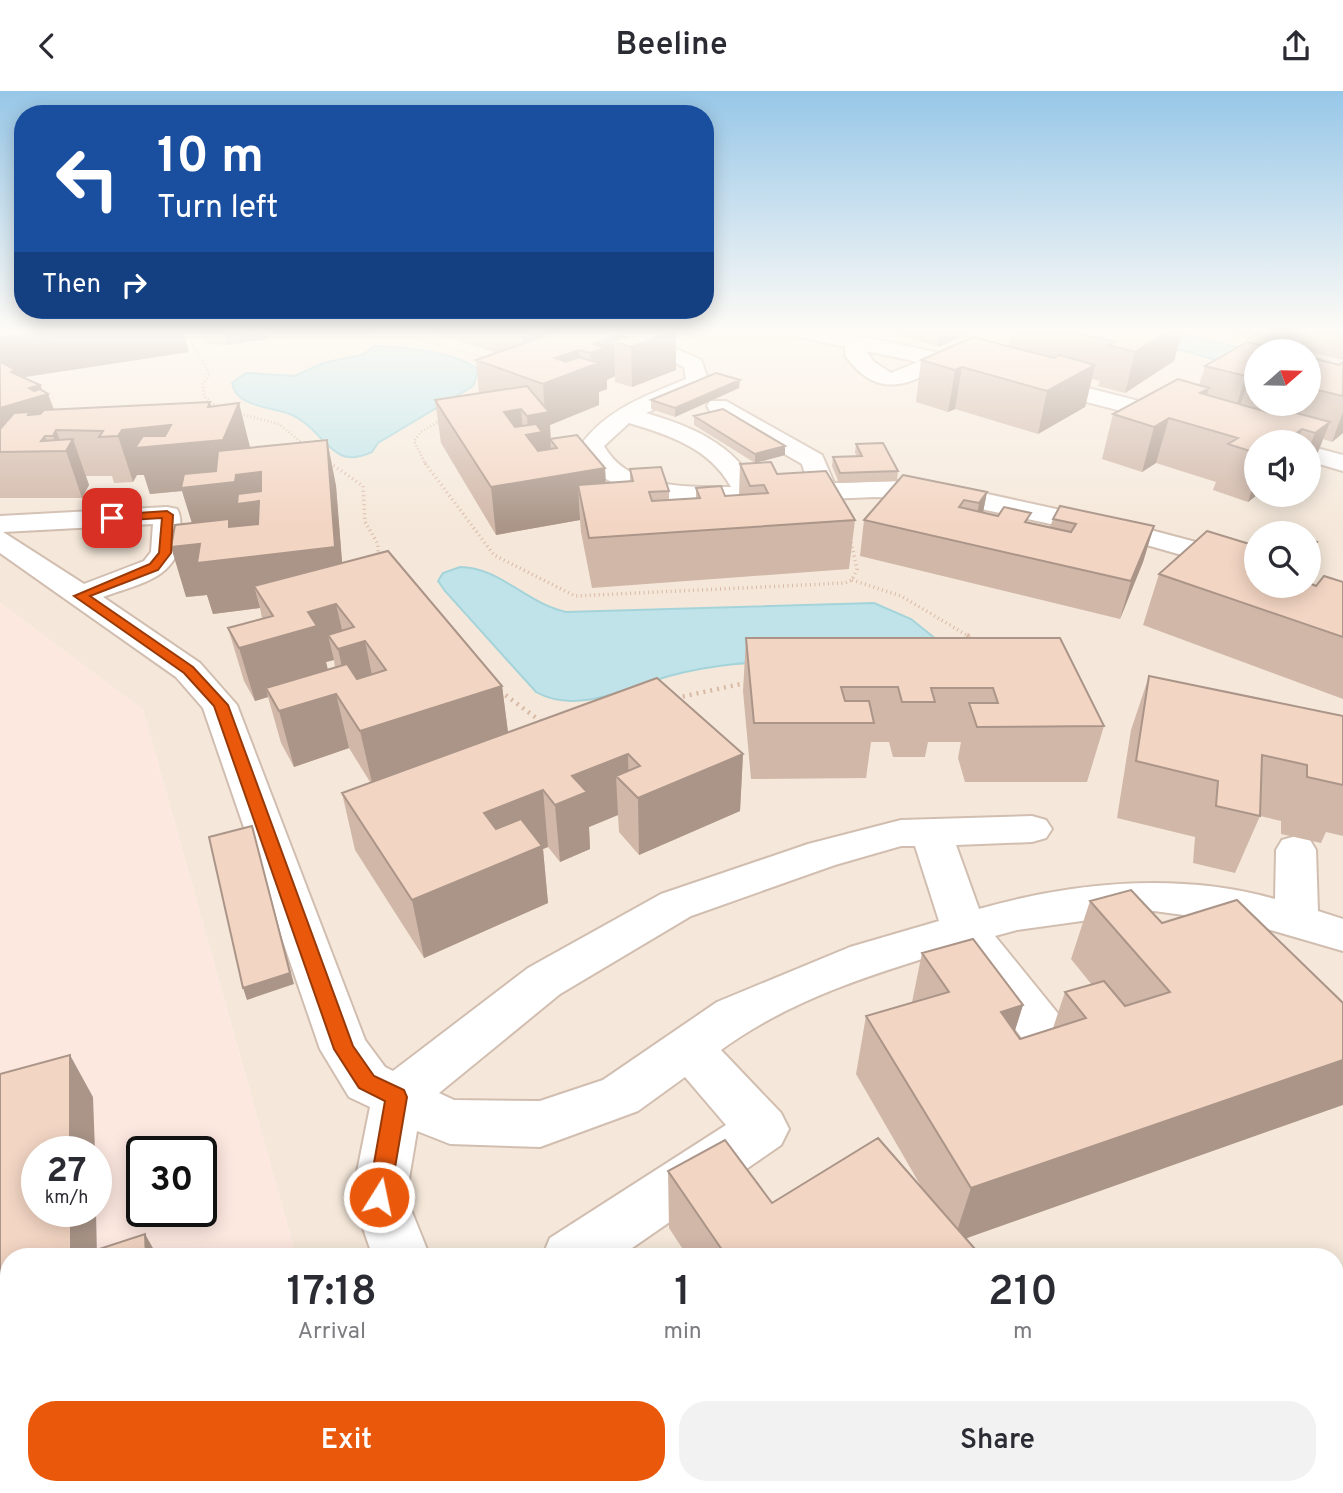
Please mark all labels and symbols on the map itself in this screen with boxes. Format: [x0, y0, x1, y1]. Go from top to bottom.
north arrow [1244, 339, 1321, 417]
pin [82, 488, 142, 548]
speed limit sign: 30 [126, 1136, 217, 1227]
position arrow [342, 1160, 416, 1234]

